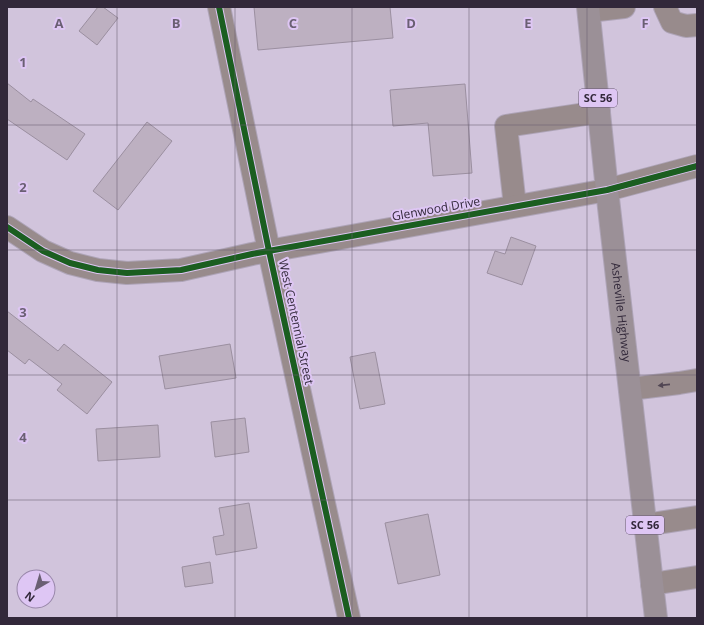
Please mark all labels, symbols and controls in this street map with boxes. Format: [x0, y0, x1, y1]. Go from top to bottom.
text: A [55, 14, 64, 32]
text: B [172, 14, 181, 32]
text: C [289, 14, 297, 32]
text: D [406, 14, 416, 32]
text: E [524, 14, 532, 32]
text: F [641, 14, 649, 32]
text: 1 [19, 53, 27, 71]
road number: SC 56 [579, 89, 617, 107]
text: 2 [19, 178, 27, 196]
street label: Glenwood Drive [390, 192, 482, 225]
street label: West Centennial Street [275, 258, 318, 386]
street label: Asheville Highway [607, 261, 636, 364]
text: 3 [19, 303, 27, 321]
one-way arrow [657, 382, 670, 388]
text: 4 [19, 428, 27, 446]
road number: SC 56 [626, 516, 664, 534]
north arrow [16, 569, 56, 609]
text: N [21, 589, 38, 606]

